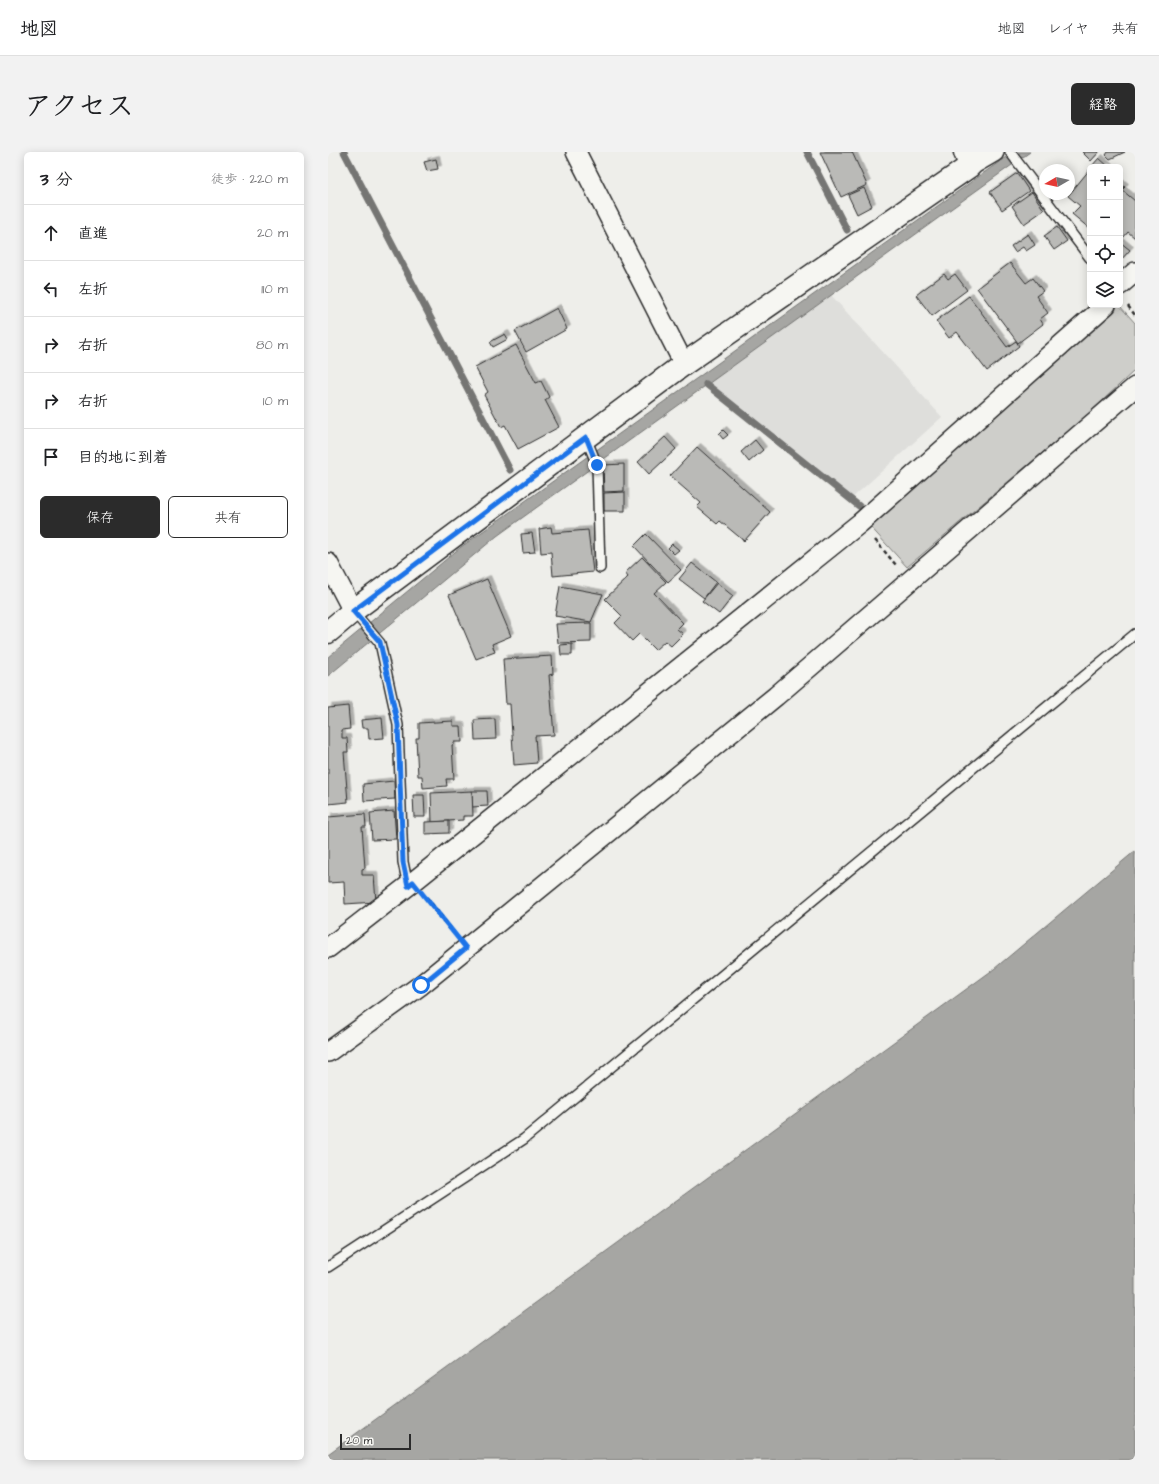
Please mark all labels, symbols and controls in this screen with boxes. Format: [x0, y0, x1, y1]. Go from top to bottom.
text: 地図 [20, 16, 58, 43]
text: 地図 [998, 19, 1026, 39]
text: レイヤ [1048, 19, 1089, 39]
text: 共有 [1111, 19, 1139, 39]
button: 経路 [1071, 83, 1135, 125]
text: アクセス [24, 87, 134, 126]
north arrow [1039, 164, 1075, 200]
map controls [1087, 164, 1123, 308]
button: + [1087, 164, 1123, 200]
text: 3 分 [40, 168, 72, 192]
text: 徒歩 · 220 m [211, 170, 288, 188]
button: − [1087, 200, 1123, 236]
icon: ahead [40, 222, 62, 244]
text: 直進 [78, 223, 108, 244]
text: 20 m [257, 224, 288, 242]
button: locate [1087, 236, 1123, 272]
button: layers [1087, 272, 1123, 308]
icon: left [40, 278, 62, 300]
text: 左折 [78, 279, 108, 300]
text: 110 m [261, 280, 288, 298]
icon: right [40, 334, 62, 356]
text: 右折 [78, 335, 108, 356]
text: 80 m [256, 336, 288, 354]
icon: right [40, 390, 62, 412]
text: 右折 [78, 391, 108, 412]
text: 10 m [263, 392, 288, 410]
icon: arrive [40, 446, 62, 468]
text: 目的地に到着 [78, 447, 168, 468]
route end [588, 456, 606, 474]
button: 保存 [40, 496, 160, 538]
button: 共有 [168, 496, 288, 538]
route start [412, 976, 430, 994]
scale bar [340, 1432, 411, 1451]
text: 20 m [346, 1433, 372, 1448]

